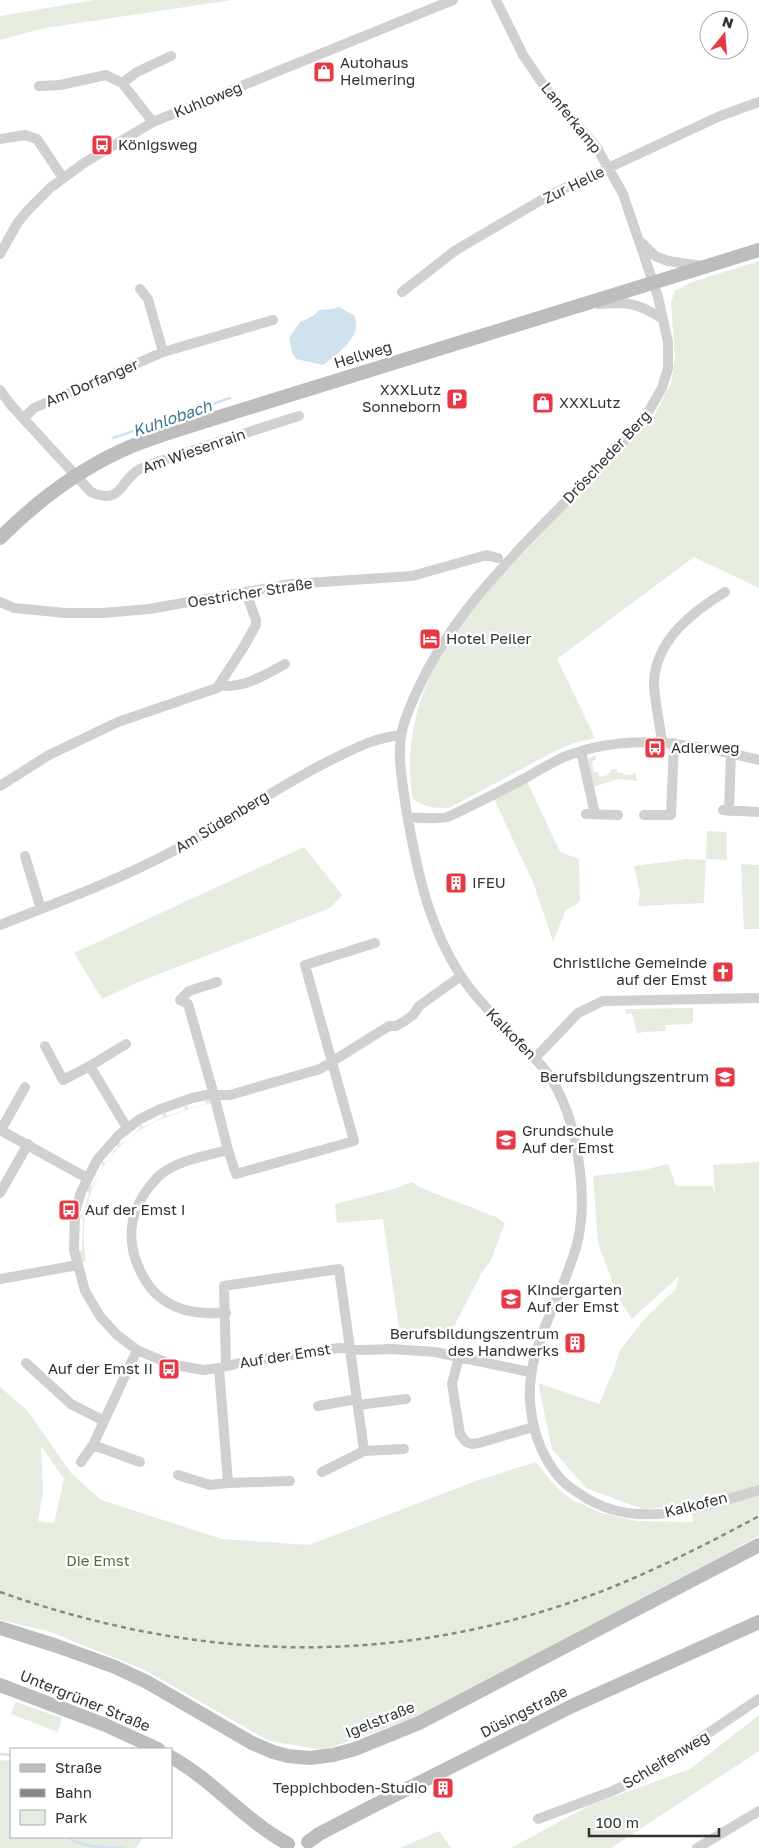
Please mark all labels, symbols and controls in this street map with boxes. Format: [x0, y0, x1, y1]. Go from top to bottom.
north arrow [699, 10, 749, 60]
text: N [720, 12, 736, 32]
place label: Autohaus Helmering [340, 53, 415, 88]
shop icon: Autohaus Helmering [312, 60, 336, 84]
street label: Kuhloweg [171, 77, 244, 121]
street label: Lanferkamp [538, 78, 606, 156]
bus stop icon: Königsweg [90, 133, 114, 157]
place label: Königsweg [118, 135, 197, 153]
street label: Zur Helle [540, 161, 607, 207]
street label: Hellweg [332, 337, 394, 371]
street label: Am Dorfanger [42, 354, 141, 410]
place label: XXXLutz Sonneborn [362, 380, 441, 415]
parking icon: XXXLutz Sonneborn [445, 387, 469, 411]
shop icon: XXXLutz [531, 391, 555, 415]
place label: XXXLutz [559, 393, 621, 411]
water label: Kuhlobach [130, 395, 215, 441]
street label: Dröscheder Berg [559, 406, 654, 507]
street label: Am Wiesenrain [140, 424, 247, 476]
street label: Oestricher Straße [186, 573, 314, 611]
hotel icon: Hotel Peiler [418, 627, 442, 651]
place label: Hotel Peiler [446, 629, 531, 647]
bus stop icon: Adlerweg [643, 736, 667, 760]
place label: Adlerweg [671, 738, 740, 756]
street label: Am Südenberg [172, 786, 271, 856]
building icon: IFEU [444, 871, 468, 895]
place label: IFEU [472, 873, 506, 891]
place label: Christliche Gemeinde auf der Emst [553, 953, 707, 988]
church icon: Christliche Gemeinde auf der Emst [711, 960, 735, 984]
street label: Kalkofen [483, 1004, 540, 1062]
school or university icon: Berufsbildungszentrum [713, 1065, 737, 1089]
place label: Berufsbildungszentrum [540, 1067, 709, 1085]
place label: Grundschule Auf der Emst [522, 1121, 614, 1156]
school or university icon: Grundschule Auf der Emst [494, 1128, 518, 1152]
bus stop icon: Auf der Emst I [57, 1198, 81, 1222]
place label: Auf der Emst I [85, 1200, 185, 1218]
place label: Kindergarten Auf der Emst [527, 1280, 622, 1315]
school or university icon: Kindergarten Auf der Emst [499, 1287, 523, 1311]
place label: Berufsbildungszentrum des Handwerks [390, 1324, 559, 1359]
building icon: Berufsbildungszentrum des Handwerks [563, 1331, 587, 1355]
street label: Auf der Emst [238, 1339, 332, 1371]
bus stop icon: Auf der Emst II [157, 1357, 181, 1381]
place label: Auf der Emst II [48, 1359, 153, 1377]
street label: Kalkofen [663, 1488, 729, 1520]
park label: Die Emst [66, 1551, 130, 1569]
street label: Untergrüner Straße [18, 1666, 153, 1735]
street label: Düsingstraße [477, 1681, 570, 1741]
street label: Igelstraße [342, 1697, 417, 1741]
street label: Schleifenweg [619, 1726, 712, 1792]
legend [10, 1748, 172, 1838]
text: Straße [55, 1758, 102, 1776]
building icon: Teppichboden-Studio [431, 1776, 455, 1800]
place label: Teppichboden-Studio [273, 1778, 427, 1796]
text: Bahn [55, 1783, 92, 1801]
scale bar [589, 1806, 719, 1838]
text: Park [55, 1808, 88, 1826]
text: 100 m [596, 1813, 639, 1831]

